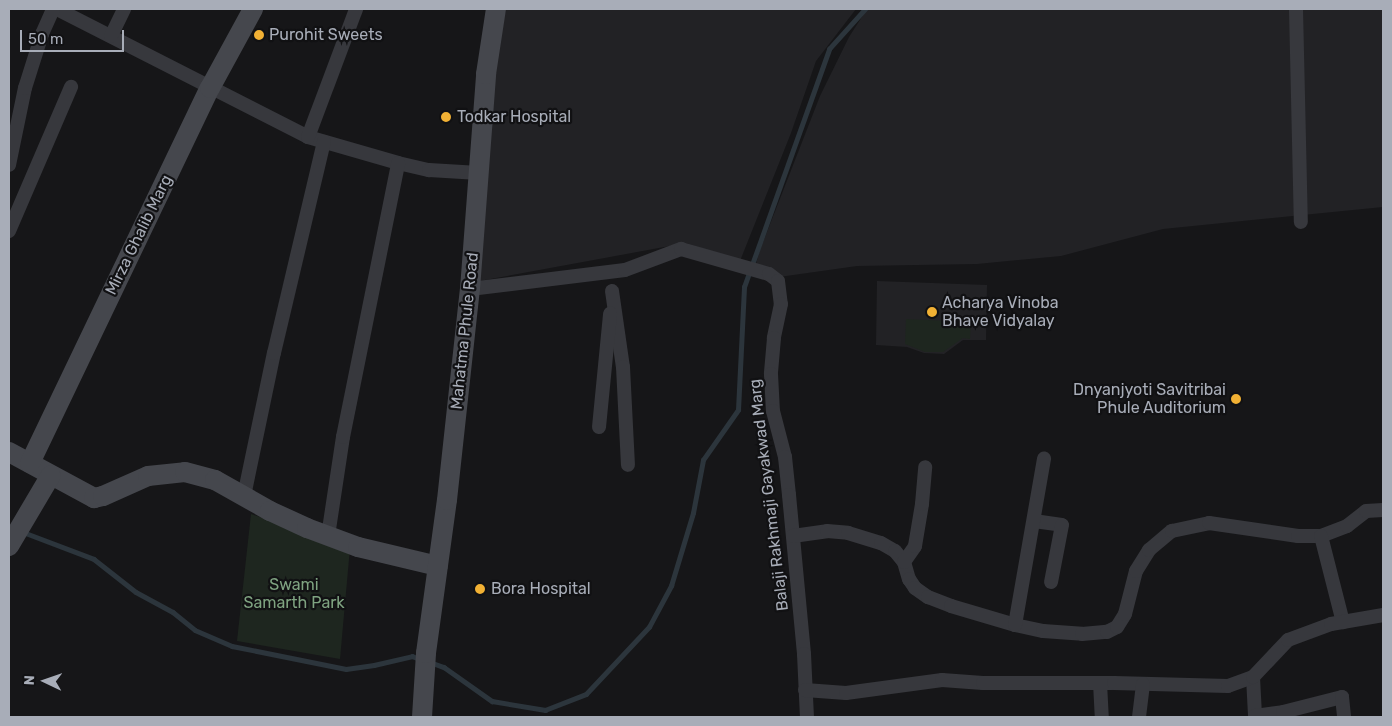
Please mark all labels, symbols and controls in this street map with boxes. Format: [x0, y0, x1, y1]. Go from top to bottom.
scale bar [22, 20, 126, 52]
place label: Purohit Sweets [269, 25, 383, 45]
marker: Purohit Sweets [253, 29, 265, 41]
text: 50 m [28, 30, 63, 48]
place label: Todkar Hospital [457, 107, 572, 127]
marker: Todkar Hospital [439, 110, 453, 124]
street label: Mirza Ghalib Marg [102, 172, 176, 298]
street label: Mahatma Phule Road [447, 252, 483, 410]
place label: Acharya Vinoba Bhave Vidyalay [942, 293, 1059, 331]
marker: Acharya Vinoba Bhave Vidyalay [926, 306, 938, 318]
street label: Balaji Rakhmaji Gayakwad Marg [745, 378, 793, 612]
place label: Dnyanjyoti Savitribai Phule Auditorium [1073, 380, 1226, 418]
marker: Dnyanjyoti Savitribai Phule Auditorium [1230, 393, 1242, 405]
park label: Swami Samarth Park [243, 575, 345, 613]
place label: Bora Hospital [491, 579, 591, 599]
marker: Bora Hospital [473, 582, 487, 596]
north arrow [20, 656, 70, 706]
text: N [21, 675, 38, 686]

